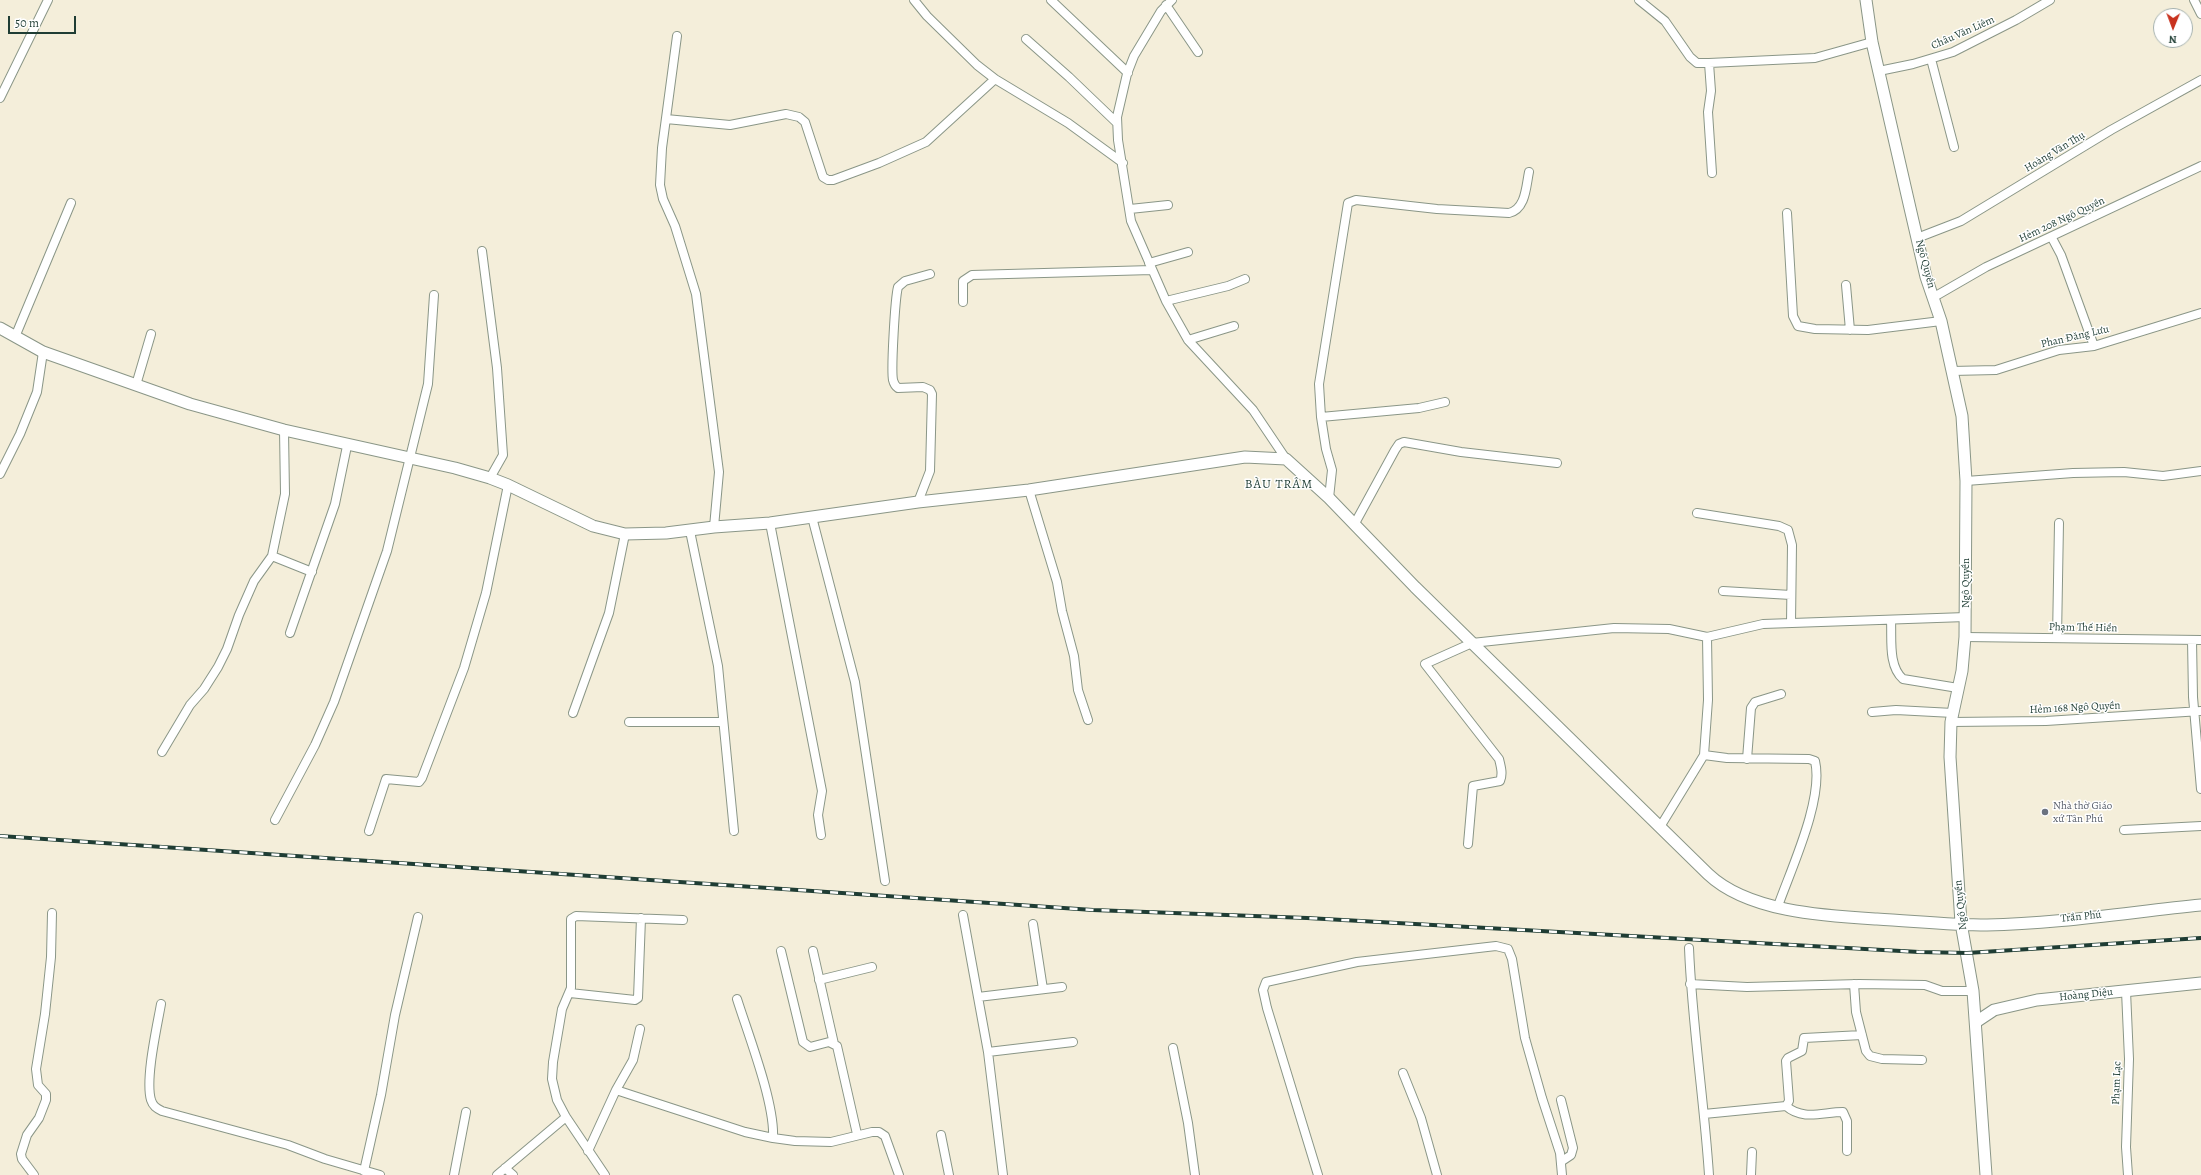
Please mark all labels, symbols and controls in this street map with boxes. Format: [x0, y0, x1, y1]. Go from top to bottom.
scale bar [10, 8, 78, 34]
north arrow [2153, 8, 2193, 48]
street label: Châu Văn Liêm [1929, 13, 1997, 53]
text: 50 m [15, 15, 39, 31]
text: N [2169, 32, 2177, 47]
street label: Hoàng Văn Thụ [2022, 129, 2088, 175]
street label: Hẻm 208 Ngô Quyền [2017, 194, 2107, 246]
street label: Ngô Quyền [1912, 238, 1938, 290]
street label: Phan Đăng Lưu [2040, 323, 2110, 351]
district label: BÀU TRÂM [1245, 477, 1313, 493]
street label: Ngô Quyền [1959, 558, 1973, 608]
street label: Phạm Thế Hiển [2049, 621, 2117, 635]
street label: Hẻm 168 Ngô Quyền [2029, 699, 2121, 717]
place label: Nhà thờ Giáo xứ Tân Phú [2053, 799, 2112, 825]
marker: Nhà thờ Giáo xứ Tân Phú [2040, 807, 2050, 817]
street label: Ngô Quyền [1952, 879, 1970, 931]
street label: Trần Phú [2060, 908, 2102, 926]
street label: Hoàng Diệu [2058, 986, 2114, 1004]
street label: Phạm Lạc [2110, 1061, 2124, 1105]

